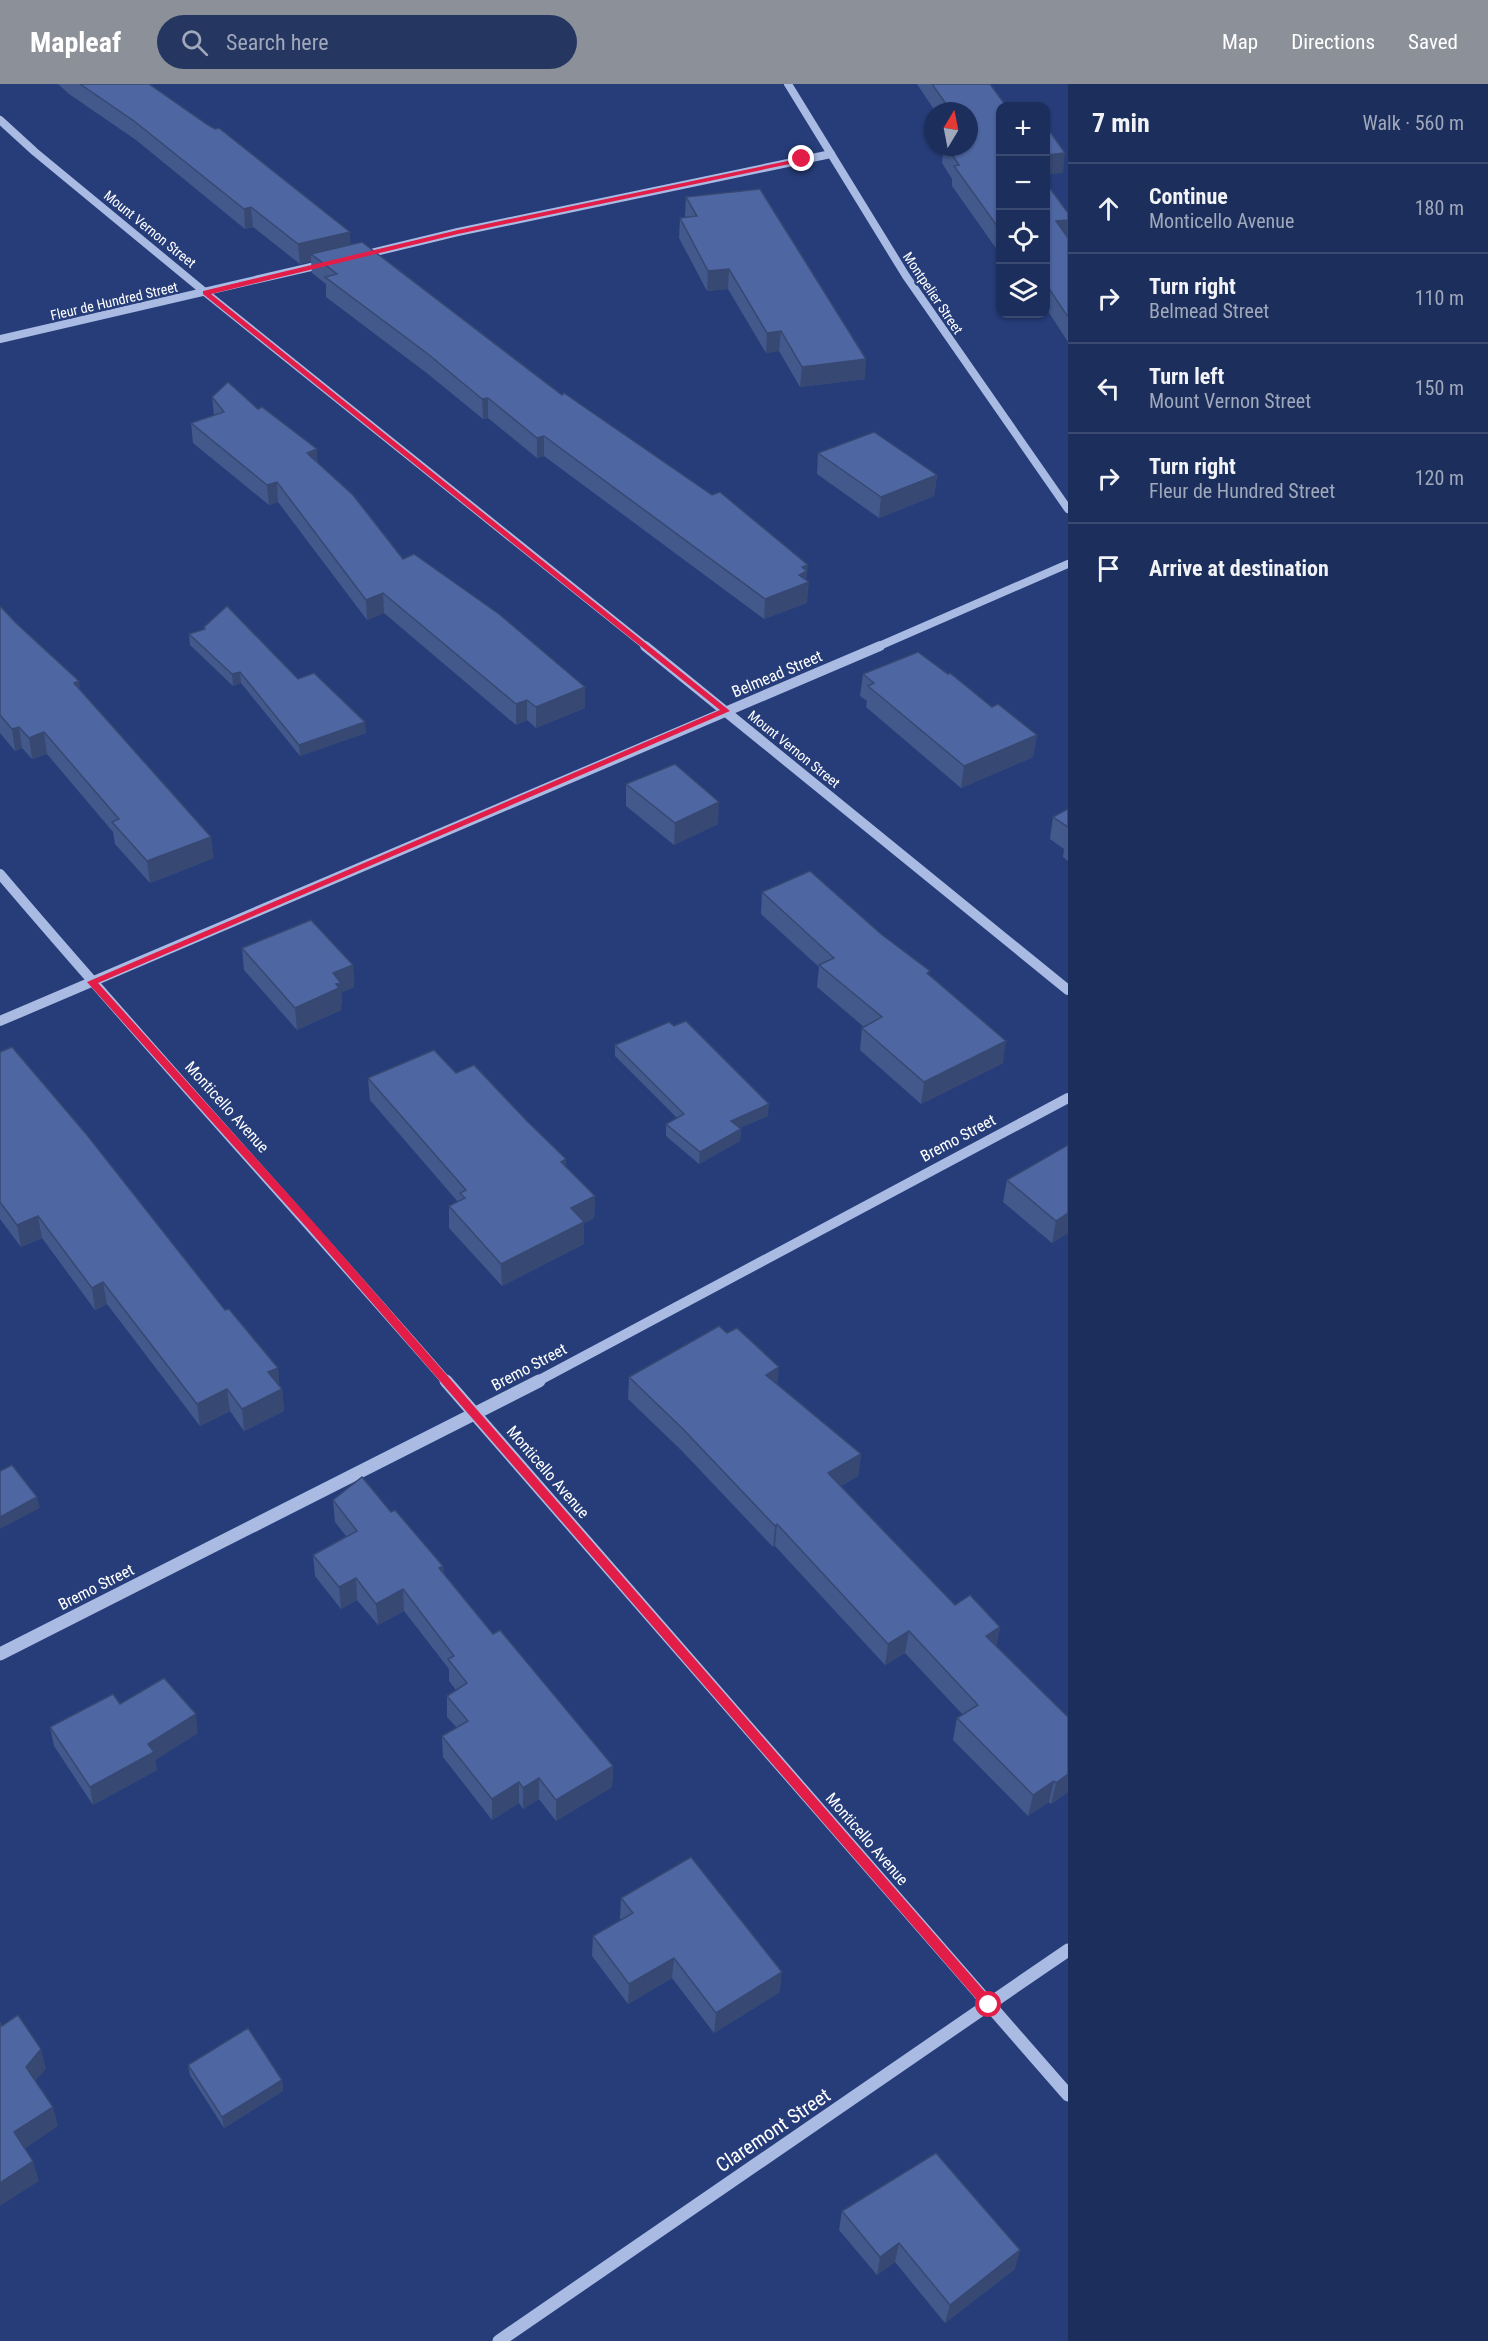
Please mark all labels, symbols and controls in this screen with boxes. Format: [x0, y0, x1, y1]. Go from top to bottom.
search box [157, 15, 577, 69]
text: Mapleaf [30, 26, 121, 59]
icon: search [178, 26, 211, 59]
text: Search here [226, 30, 328, 55]
text: Map [1222, 30, 1258, 54]
text: Directions [1291, 30, 1375, 54]
text: Saved [1408, 30, 1458, 54]
north arrow [924, 102, 978, 156]
map controls [996, 102, 1050, 318]
button: + [996, 102, 1050, 156]
text: 7 min [1092, 108, 1150, 138]
text: Walk · 560 m [1363, 111, 1464, 135]
route end [788, 145, 814, 171]
button: − [996, 156, 1050, 210]
text: Continue [1149, 184, 1228, 209]
street label: Mount Vernon Street [101, 187, 199, 271]
icon: ahead [1092, 192, 1125, 225]
text: 180 m [1415, 196, 1464, 220]
text: Monticello Avenue [1149, 209, 1294, 233]
button: locate [996, 210, 1050, 264]
street label: Montpelier Street [900, 249, 966, 337]
button: layers [996, 264, 1050, 318]
text: Turn right [1149, 274, 1236, 299]
street label: Fleur de Hundred Street [49, 279, 179, 323]
icon: right [1092, 282, 1125, 315]
text: 110 m [1415, 286, 1464, 310]
text: Belmead Street [1149, 299, 1269, 323]
text: Turn left [1149, 364, 1224, 389]
icon: left [1092, 372, 1125, 405]
text: 150 m [1415, 376, 1464, 400]
text: Mount Vernon Street [1149, 389, 1311, 413]
text: Turn right [1149, 454, 1236, 479]
icon: right [1092, 462, 1125, 495]
text: 120 m [1415, 466, 1464, 490]
text: Fleur de Hundred Street [1149, 479, 1335, 503]
icon: arrive [1092, 552, 1125, 585]
text: Arrive at destination [1149, 556, 1329, 581]
street label: Belmead Street [729, 646, 825, 702]
street label: Mount Vernon Street [745, 707, 843, 791]
street label: Monticello Avenue [181, 1057, 273, 1157]
street label: Bremo Street [917, 1110, 999, 1166]
street label: Bremo Street [488, 1339, 570, 1395]
street label: Monticello Avenue [503, 1422, 593, 1522]
street label: Bremo Street [55, 1560, 137, 1614]
street label: Monticello Avenue [822, 1789, 912, 1889]
route start [975, 1991, 1001, 2017]
street label: Claremont Street [711, 2083, 835, 2177]

